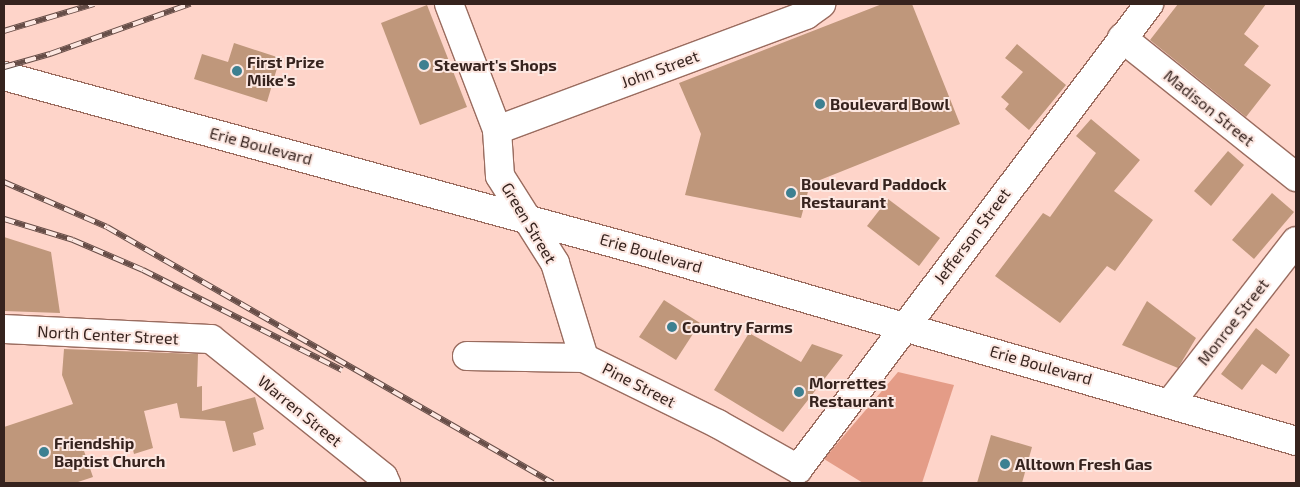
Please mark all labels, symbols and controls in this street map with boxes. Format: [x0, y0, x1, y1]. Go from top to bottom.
street label: John Street [619, 46, 701, 92]
place label: First Prize Mike's [247, 52, 324, 90]
place label: Stewart's Shops [434, 55, 557, 75]
marker: Stewart's Shops [418, 59, 430, 71]
marker: First Prize Mike's [231, 65, 243, 77]
street label: Madison Street [1160, 66, 1258, 150]
place label: Boulevard Bowl [830, 94, 950, 114]
marker: Boulevard Bowl [814, 98, 826, 110]
street label: Erie Boulevard [208, 123, 314, 169]
place label: Boulevard Paddock Restaurant [801, 174, 947, 212]
street label: Green Street [497, 179, 561, 267]
street label: Jefferson Street [930, 184, 1014, 288]
marker: Boulevard Paddock Restaurant [785, 187, 797, 199]
street label: Erie Boulevard [598, 229, 704, 277]
street label: Monroe Street [1193, 275, 1273, 369]
place label: Country Farms [682, 317, 793, 337]
marker: Country Farms [666, 321, 678, 333]
street label: North Center Street [37, 322, 179, 348]
street label: Erie Boulevard [988, 341, 1094, 389]
street label: Pine Street [599, 358, 679, 412]
street label: Warren Street [254, 371, 346, 451]
place label: Morrettes Restaurant [809, 373, 894, 411]
marker: Morrettes Restaurant [793, 386, 805, 398]
place label: Friendship Baptist Church [54, 433, 165, 471]
marker: Friendship Baptist Church [38, 446, 50, 458]
place label: Alltown Fresh Gas [1015, 454, 1152, 474]
marker: Alltown Fresh Gas [999, 458, 1011, 470]

